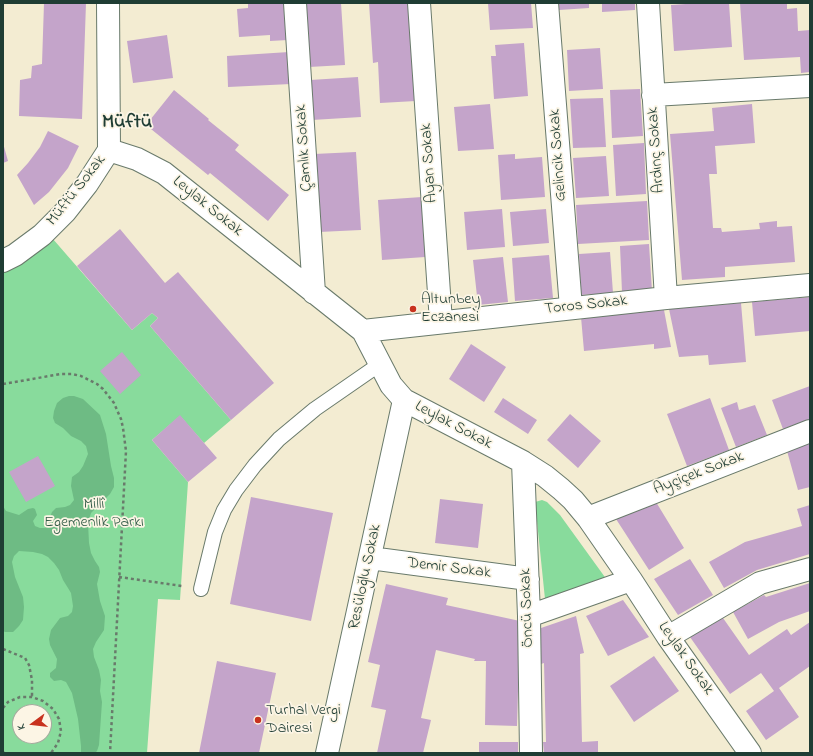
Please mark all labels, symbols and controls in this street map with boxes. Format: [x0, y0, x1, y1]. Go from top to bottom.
street label: Çamlık Sokak [292, 104, 318, 192]
street label: Ardınç Sokak [644, 106, 670, 194]
street label: Gelincik Sokak [546, 108, 572, 202]
district label: Müftü [102, 112, 152, 136]
street label: Ayan Sokak [418, 122, 442, 204]
street label: Müftü Sokak [43, 152, 111, 230]
street label: Leylak Sokak [168, 173, 246, 241]
place label: Altunbey Eczanesi [421, 290, 480, 328]
street label: Toros Sokak [544, 292, 628, 320]
marker: Altunbey Eczanesi [408, 304, 418, 314]
street label: Leylak Sokak [411, 398, 495, 454]
street label: Ayçiçek Sokak [651, 448, 747, 500]
park label: Millî Egemenlik Parkı [44, 495, 144, 533]
street label: Resüloğlu Sokak [345, 522, 387, 632]
street label: Demir Sokak [406, 554, 492, 584]
street label: Öncü Sokak [517, 568, 539, 648]
street label: Leylak Sokak [653, 619, 717, 699]
place label: Turhal Vergi Dairesi [266, 701, 341, 739]
north arrow [12, 704, 52, 744]
marker: Turhal Vergi Dairesi [253, 715, 263, 725]
text: K [13, 722, 30, 731]

